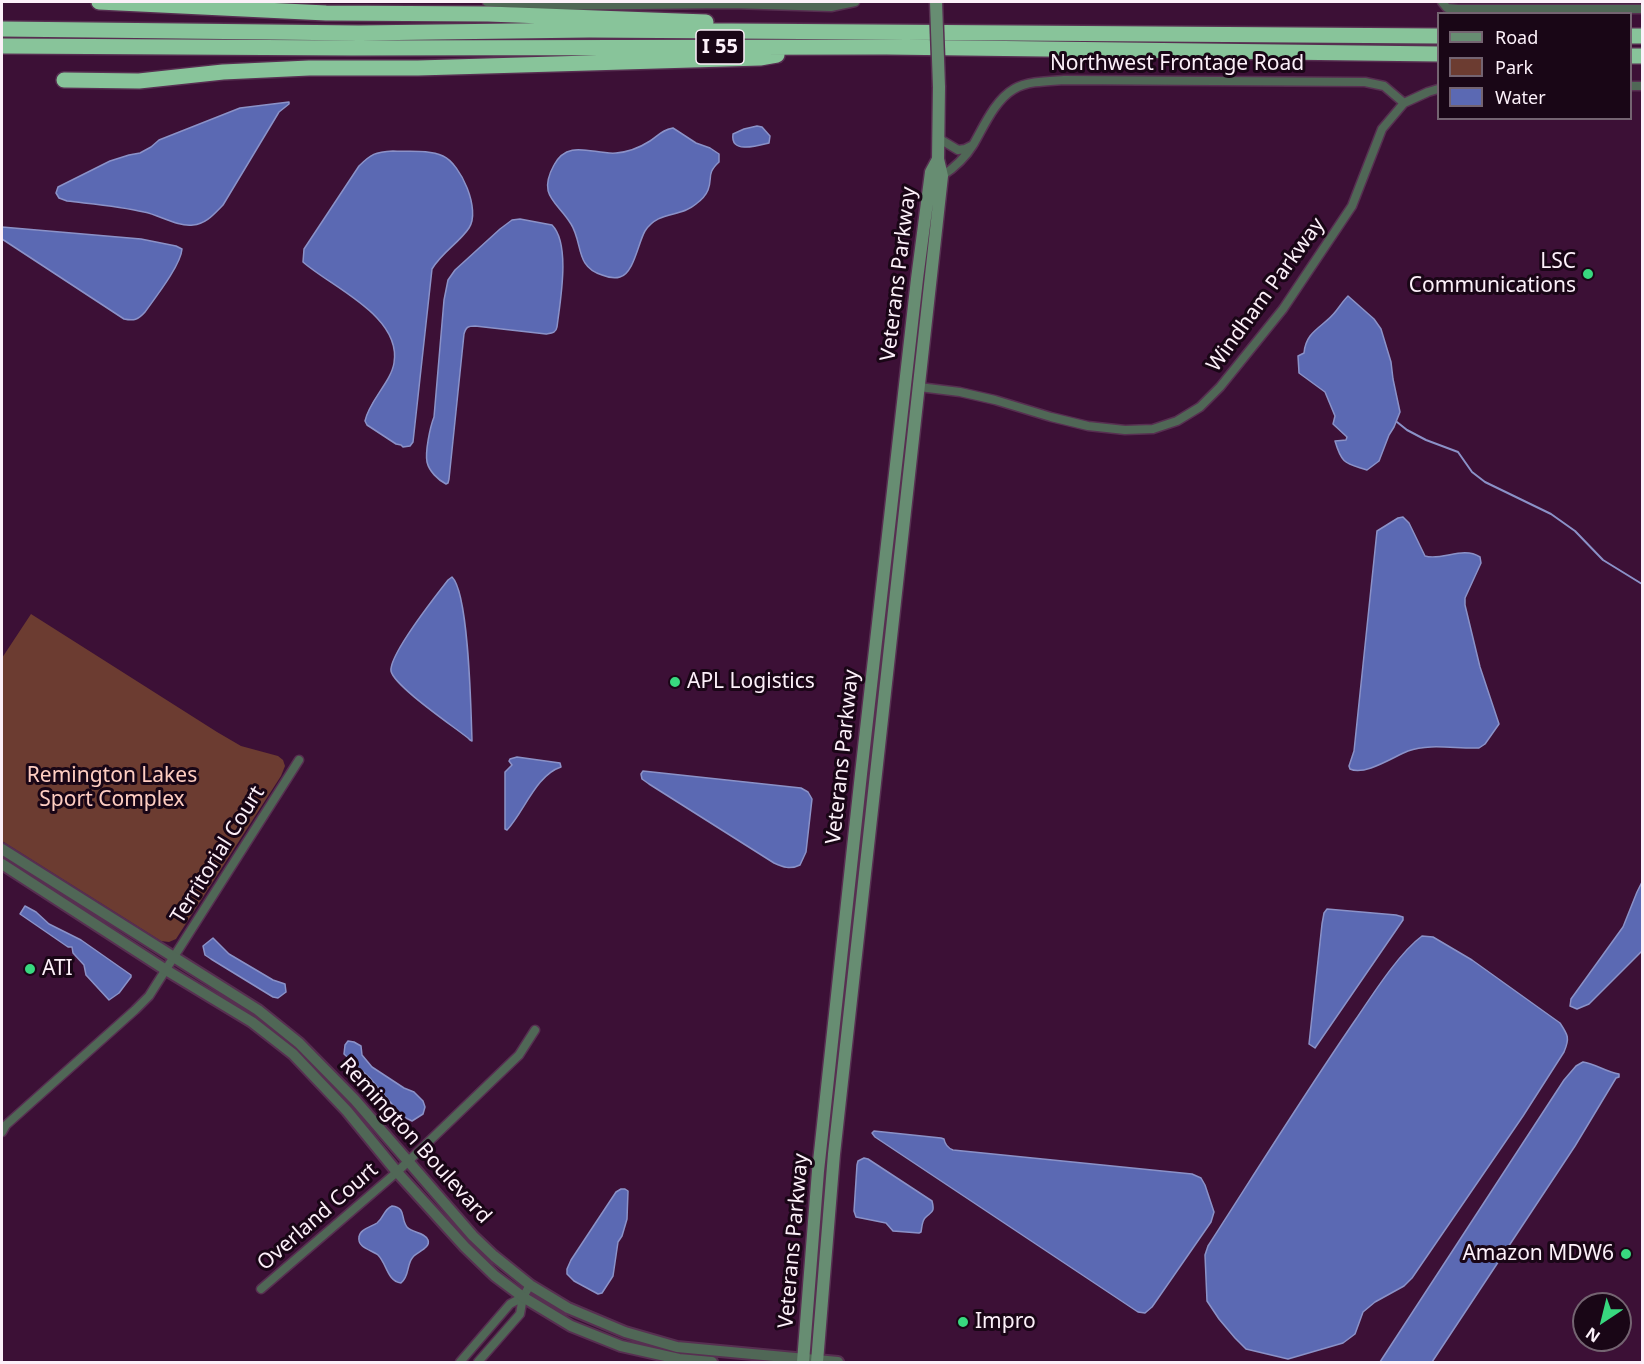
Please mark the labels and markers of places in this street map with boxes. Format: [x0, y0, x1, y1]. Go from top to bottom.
place label: LSC Communications [1409, 249, 1576, 299]
marker: LSC Communications [1581, 267, 1595, 281]
place label: APL Logistics [687, 669, 815, 695]
marker: APL Logistics [668, 675, 682, 689]
place label: ATI [42, 956, 73, 982]
marker: ATI [23, 962, 37, 976]
place label: Amazon MDW6 [1462, 1241, 1614, 1267]
marker: Amazon MDW6 [1619, 1247, 1633, 1261]
place label: Impro [975, 1309, 1036, 1335]
marker: Impro [956, 1315, 970, 1329]

